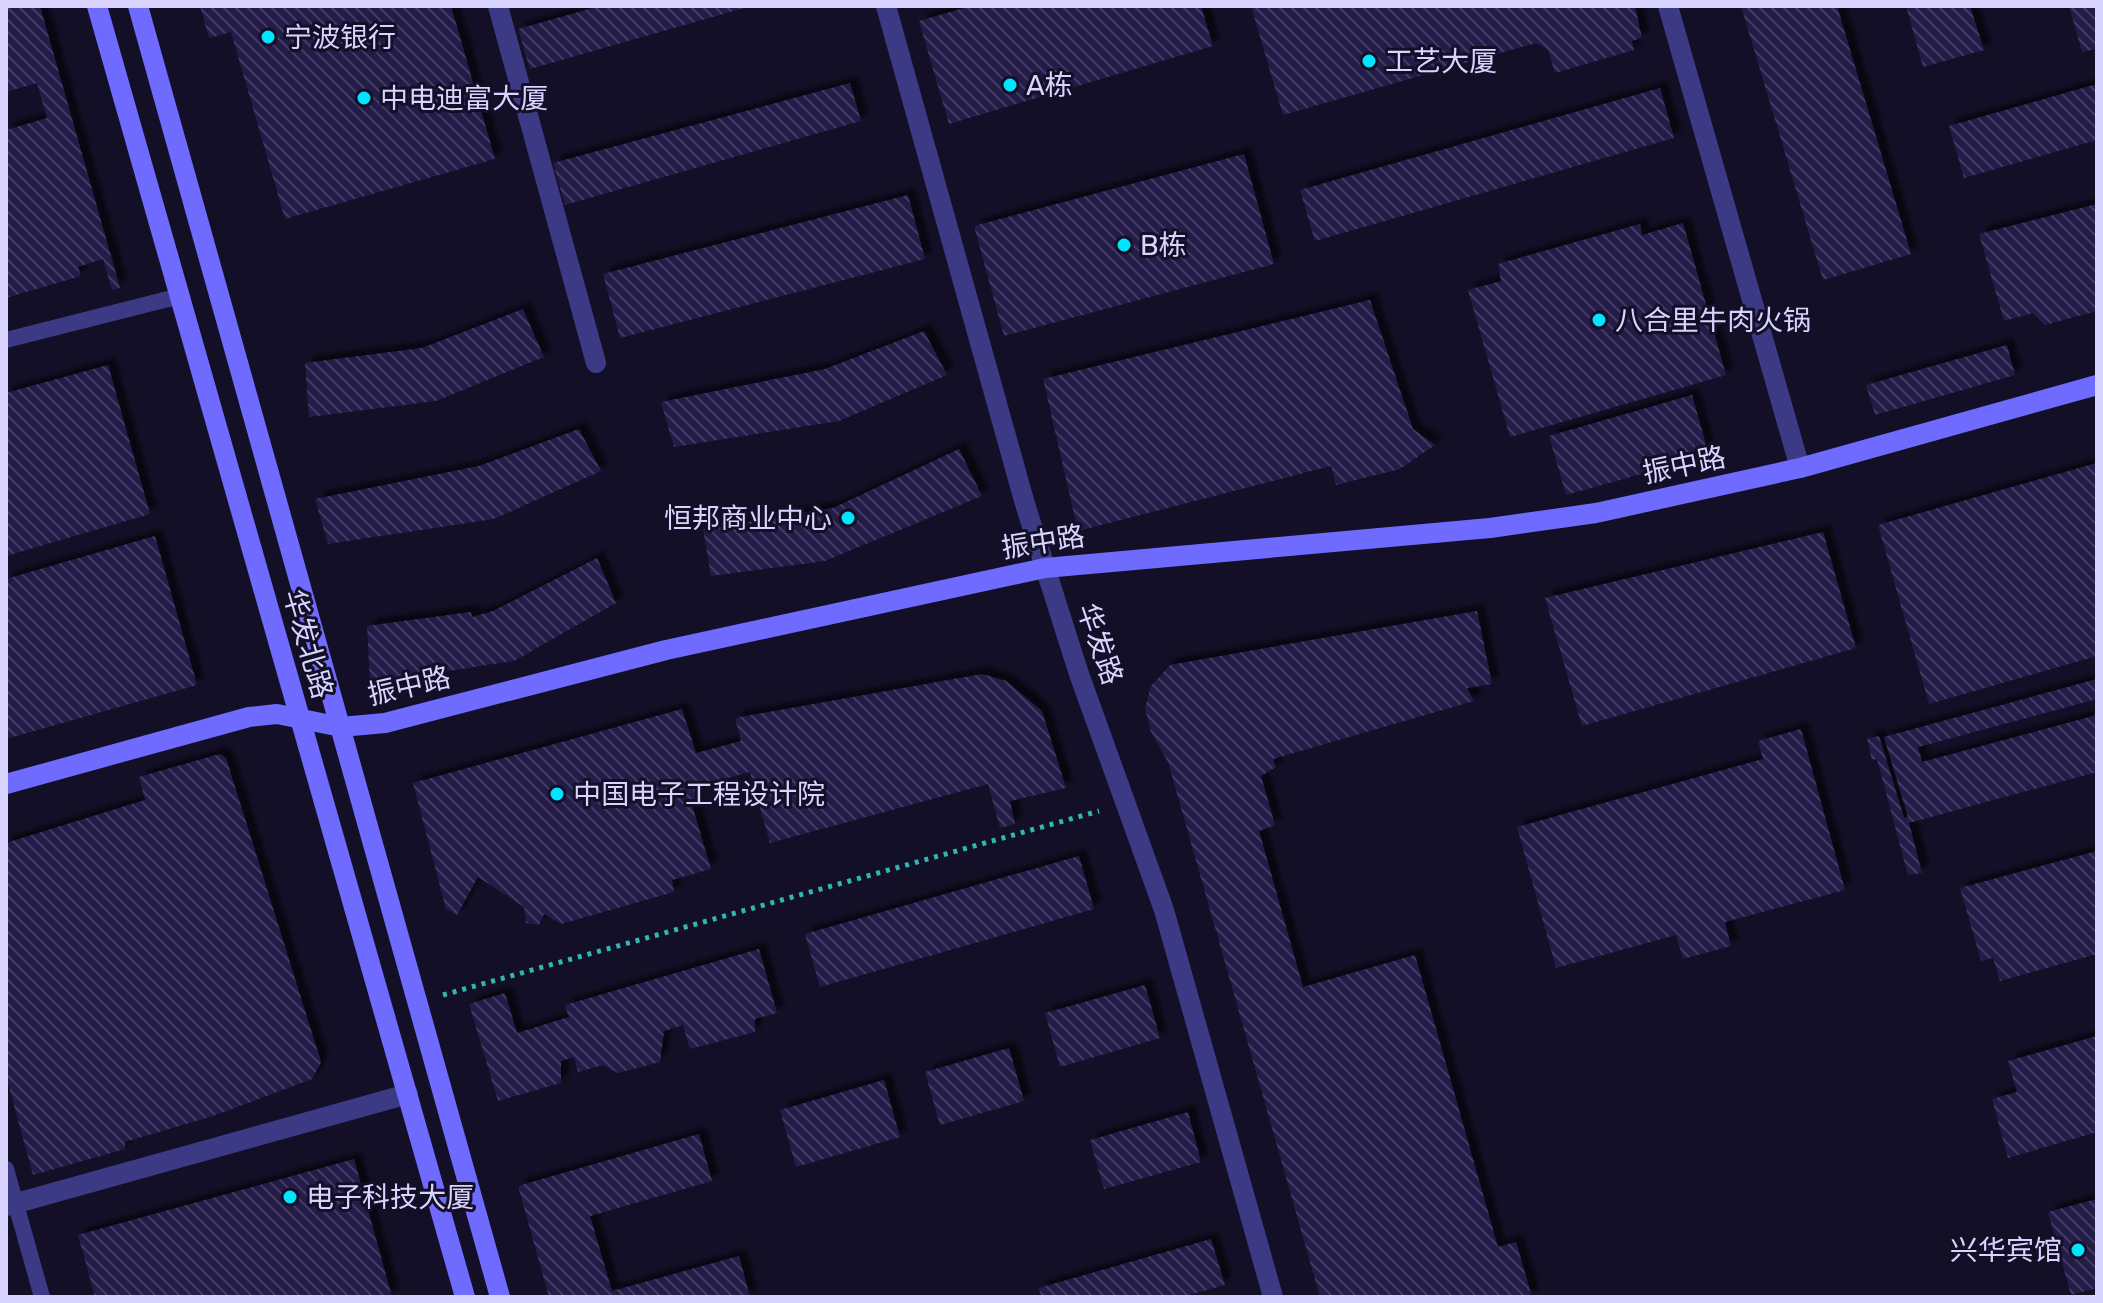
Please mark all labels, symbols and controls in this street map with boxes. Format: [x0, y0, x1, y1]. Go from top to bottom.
place label: 宁波银行 [284, 21, 396, 54]
marker: 宁波银行 [259, 28, 277, 46]
place label: 工艺大厦 [1385, 45, 1497, 78]
marker: 工艺大厦 [1360, 52, 1378, 70]
place label: A栋 [1026, 69, 1073, 102]
marker: A栋 [1001, 76, 1019, 94]
place label: 中电迪富大厦 [380, 82, 548, 115]
marker: 中电迪富大厦 [355, 89, 373, 107]
place label: B栋 [1140, 229, 1187, 262]
marker: B栋 [1115, 236, 1133, 254]
place label: 八合里牛肉火锅 [1615, 304, 1811, 337]
marker: 八合里牛肉火锅 [1590, 311, 1608, 329]
street label: 振中路 [1639, 440, 1729, 490]
place label: 恒邦商业中心 [664, 502, 832, 535]
marker: 恒邦商业中心 [839, 509, 857, 527]
street label: 振中路 [999, 519, 1087, 565]
street label: 华发北路 [277, 586, 339, 702]
street label: 华发路 [1071, 599, 1129, 689]
street label: 振中路 [364, 660, 454, 712]
place label: 中国电子工程设计院 [573, 778, 825, 811]
marker: 中国电子工程设计院 [548, 785, 566, 803]
place label: 电子科技大厦 [306, 1181, 474, 1214]
marker: 电子科技大厦 [281, 1188, 299, 1206]
place label: 兴华宾馆 [1950, 1234, 2062, 1267]
marker: 兴华宾馆 [2069, 1241, 2087, 1259]

